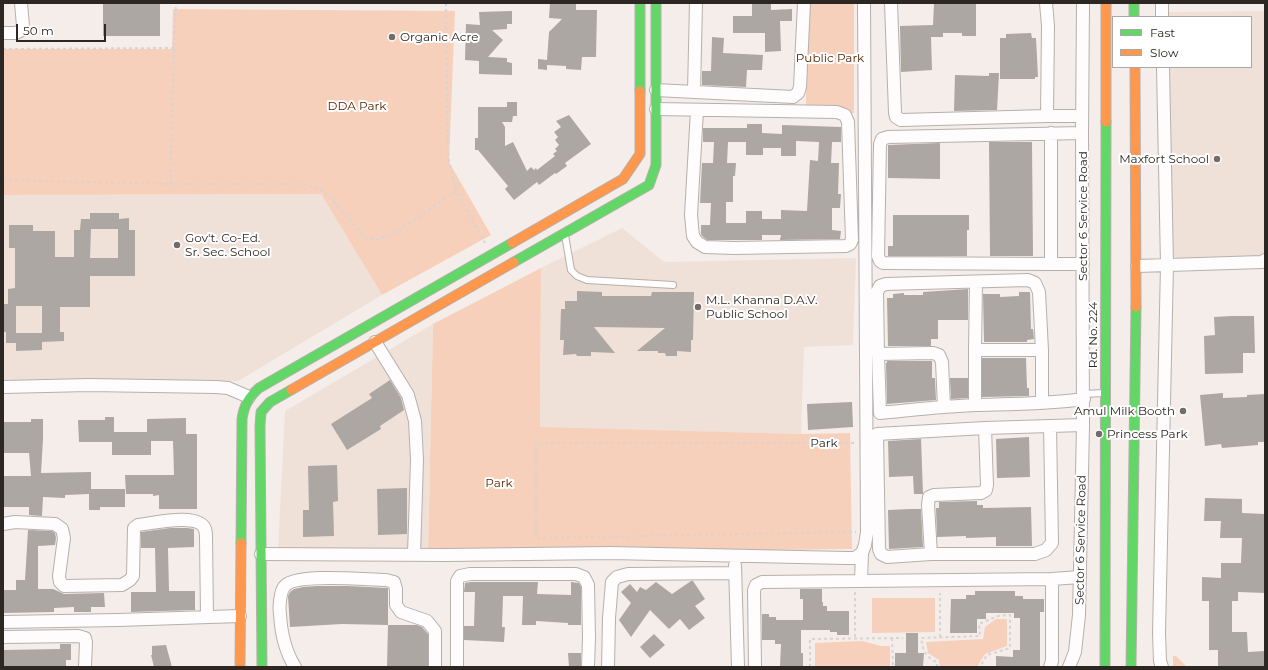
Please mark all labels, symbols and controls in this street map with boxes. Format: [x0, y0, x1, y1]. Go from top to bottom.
scale bar [18, 16, 108, 42]
legend [1112, 16, 1252, 68]
text: 50 m [23, 23, 54, 38]
text: Fast [1150, 25, 1175, 40]
place label: Organic Acre [400, 30, 478, 44]
marker: Organic Acre [387, 32, 397, 42]
text: Slow [1150, 45, 1179, 60]
park label: Public Park [796, 51, 864, 65]
park label: DDA Park [328, 99, 386, 113]
street label: Sector 6 Service Road [1076, 151, 1090, 281]
place label: Maxfort School [1119, 152, 1209, 166]
marker: Maxfort School [1212, 154, 1222, 164]
place label: Gov't. Co-Ed. Sr. Sec. School [185, 231, 271, 259]
marker: Gov't. Co-Ed. Sr. Sec. School [172, 240, 182, 250]
place label: M.L. Khanna D.A.V. Public School [706, 293, 818, 321]
marker: M.L. Khanna D.A.V. Public School [693, 302, 703, 312]
street label: Rd. No. 224 [1086, 302, 1100, 368]
place label: Amul Milk Booth [1074, 404, 1175, 418]
marker: Amul Milk Booth [1178, 406, 1188, 416]
place label: Princess Park [1107, 427, 1188, 441]
marker: Princess Park [1094, 429, 1104, 439]
street label: Park [810, 436, 838, 450]
street label: Sector 6 Service Road [1073, 475, 1089, 605]
park label: Park [485, 476, 513, 490]

